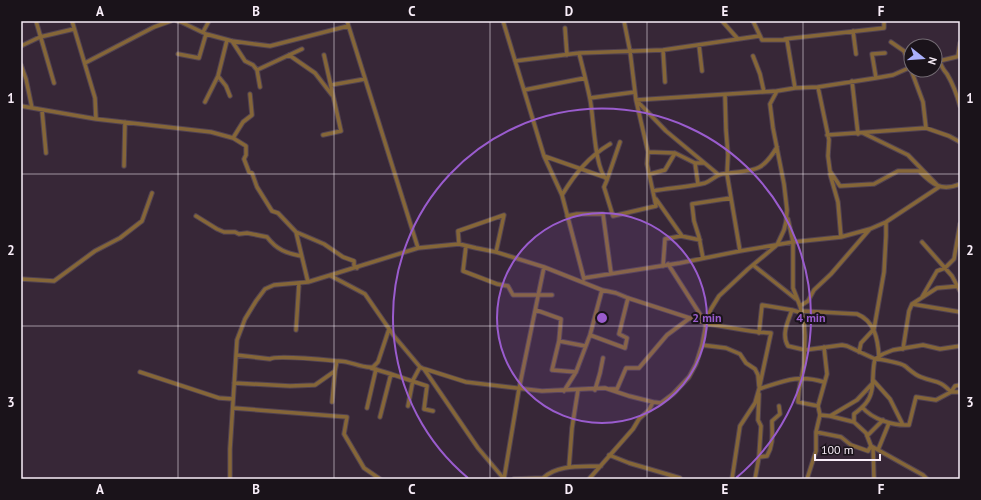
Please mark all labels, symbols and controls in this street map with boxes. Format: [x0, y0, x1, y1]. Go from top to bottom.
text: A [96, 3, 104, 20]
text: B [252, 3, 260, 20]
text: C [408, 3, 416, 20]
text: D [565, 3, 573, 20]
text: E [722, 3, 729, 20]
text: F [878, 3, 885, 20]
north arrow [903, 38, 943, 78]
text: N [925, 55, 940, 66]
text: 1 [7, 90, 15, 107]
text: 1 [966, 90, 974, 107]
text: 2 [7, 242, 15, 259]
text: 2 [966, 242, 974, 259]
text: 2 min [692, 310, 722, 325]
text: 4 min [796, 310, 826, 325]
centre of rings [595, 311, 609, 325]
text: 3 [7, 394, 15, 411]
text: 3 [966, 394, 974, 411]
scale bar [815, 436, 880, 462]
text: 100 m [821, 442, 854, 457]
text: A [96, 481, 104, 498]
text: B [252, 481, 260, 498]
text: C [408, 481, 416, 498]
text: D [565, 481, 573, 498]
text: E [722, 481, 729, 498]
text: F [878, 481, 885, 498]

